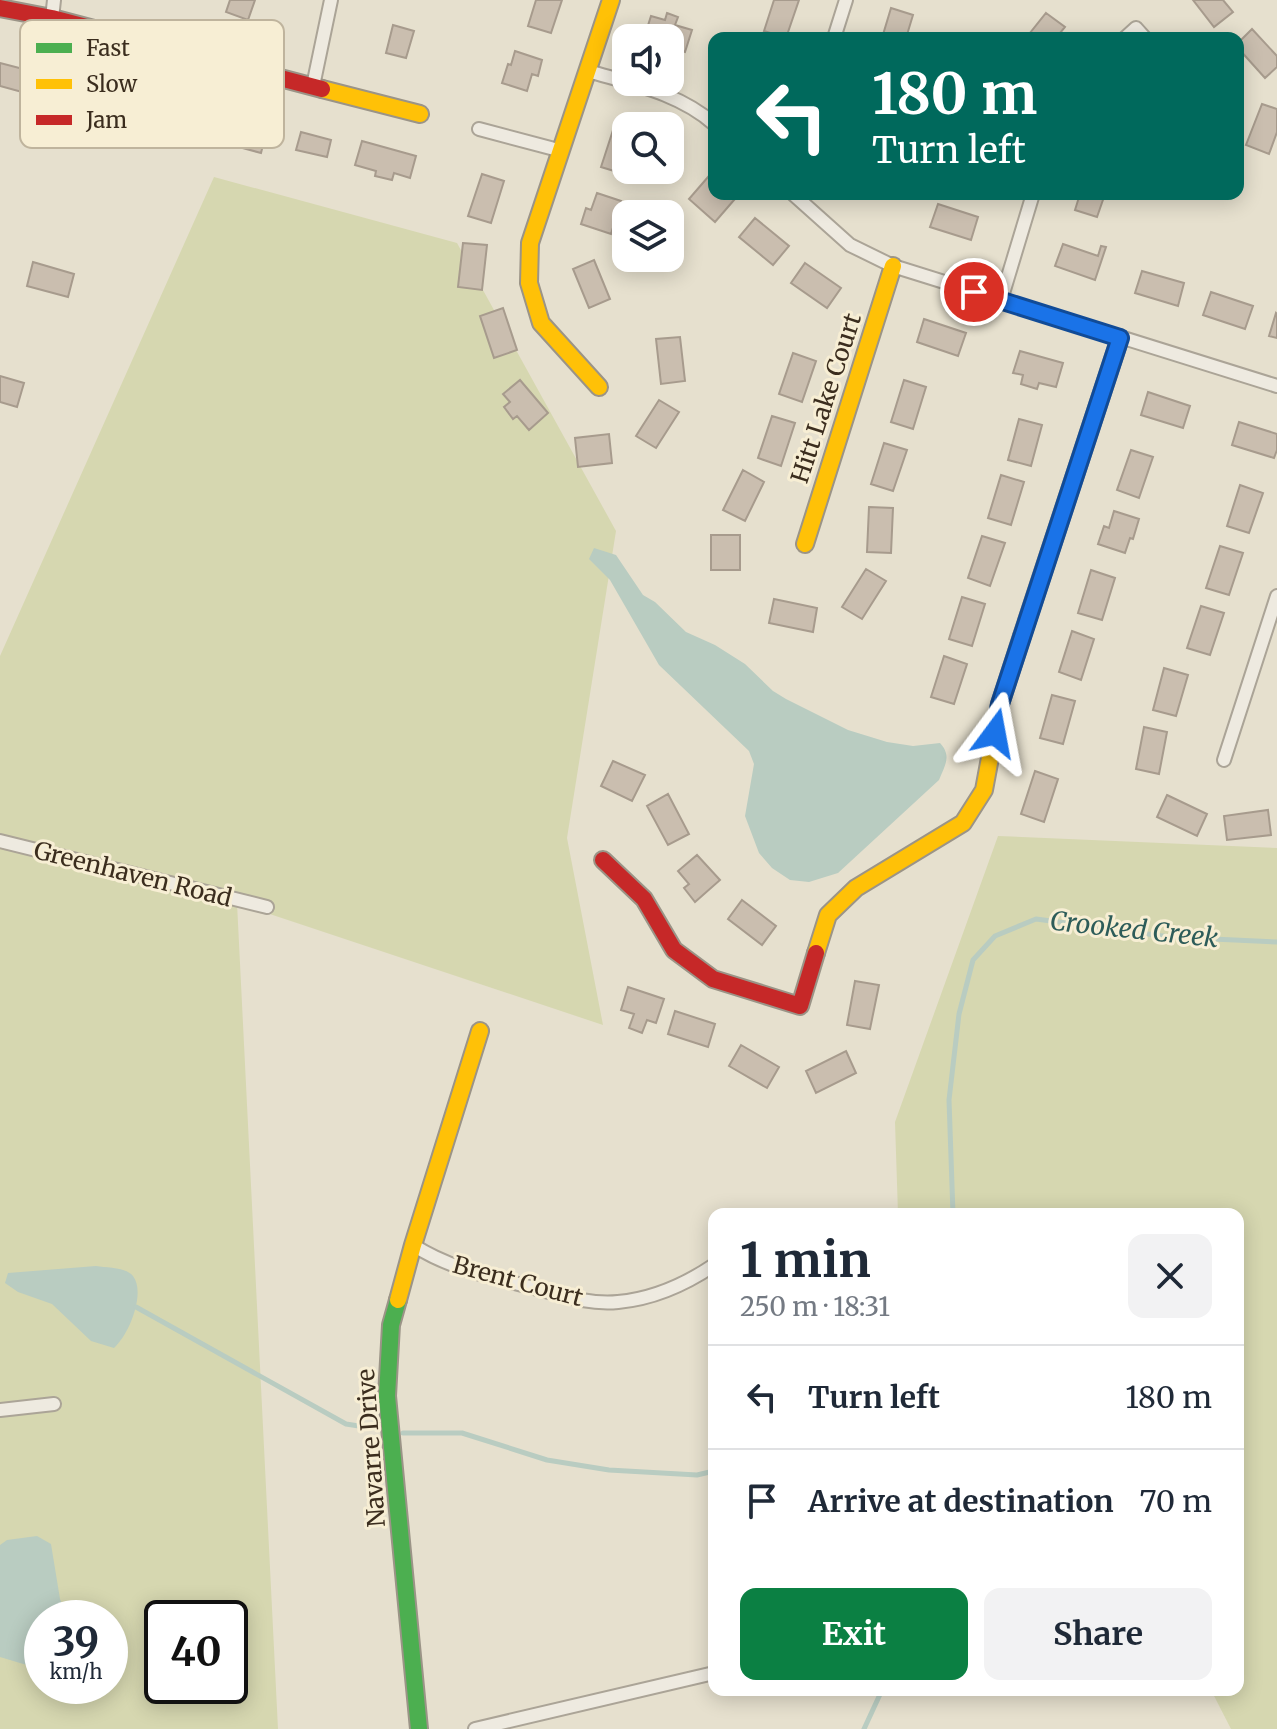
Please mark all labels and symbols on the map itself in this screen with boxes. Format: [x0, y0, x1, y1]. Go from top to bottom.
legend [20, 20, 284, 148]
text: Fast [86, 34, 130, 62]
text: Slow [86, 70, 137, 98]
text: Jam [85, 106, 127, 134]
pin [940, 258, 1008, 326]
street label: Hitt Lake Court [784, 308, 868, 487]
position arrow [953, 691, 1037, 775]
street label: Greenhaven Road [31, 834, 235, 914]
water label: Crooked Creek [1048, 904, 1220, 954]
street label: Brent Court [449, 1249, 587, 1313]
street label: Navarre Drive [350, 1368, 392, 1528]
speed limit sign: 40 [144, 1600, 248, 1704]

